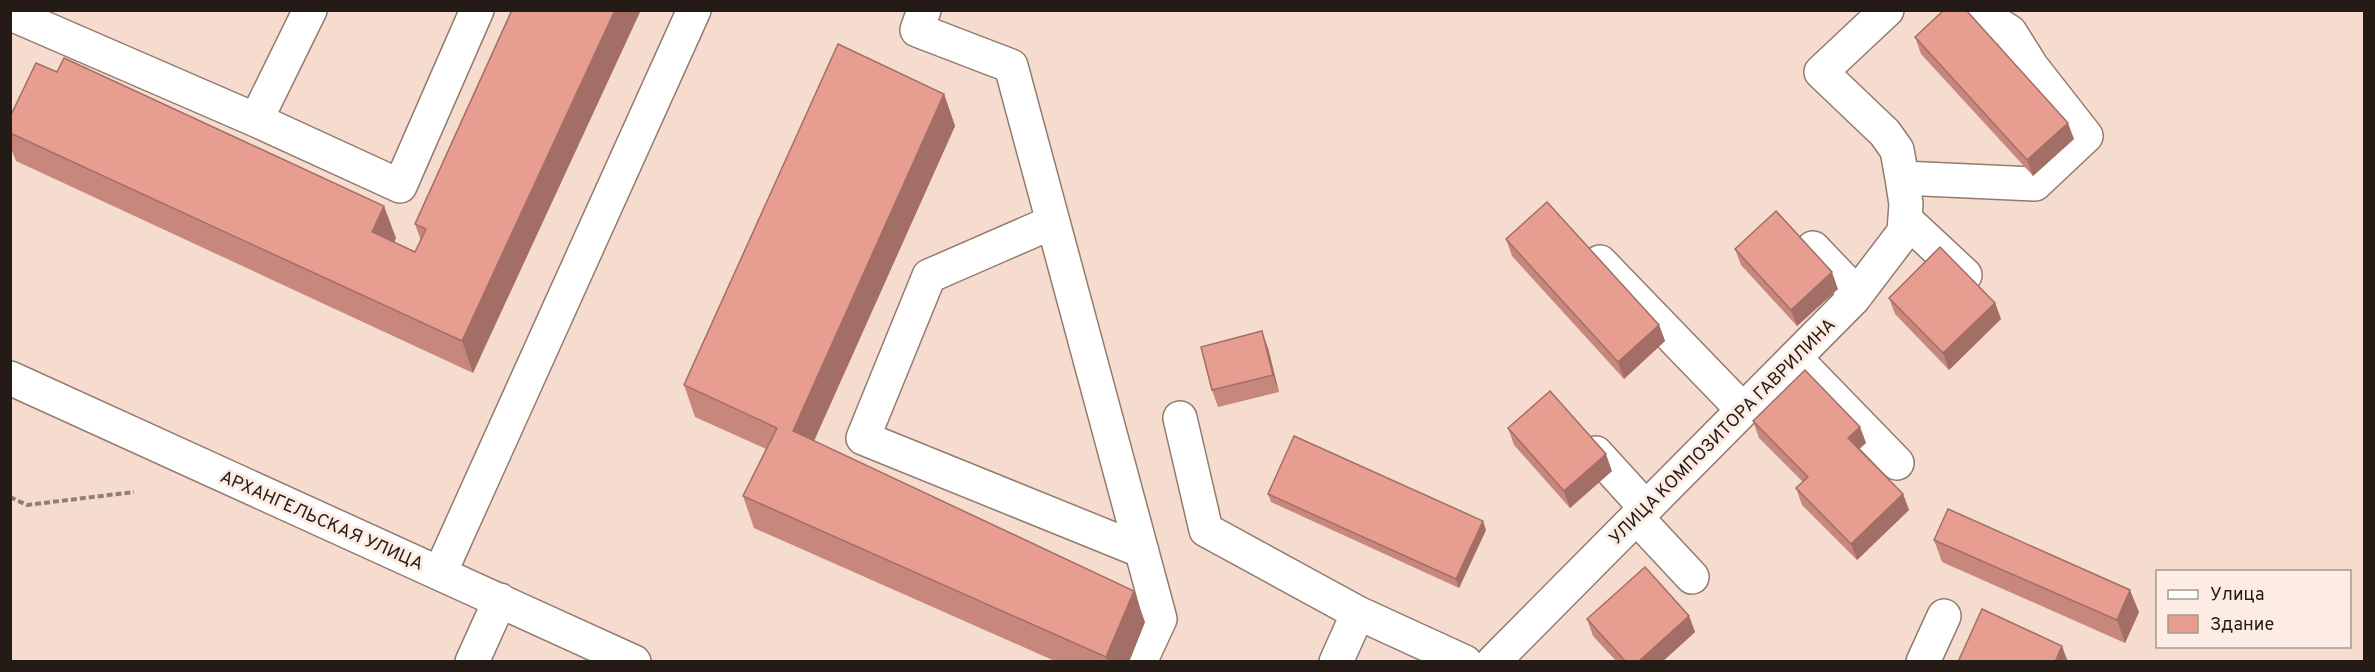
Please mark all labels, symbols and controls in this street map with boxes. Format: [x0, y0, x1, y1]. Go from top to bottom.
street label: УЛИЦА КОМПОЗИТОРА ГАВРИЛИНА [1605, 314, 1841, 550]
street label: АРХАНГЕЛЬСКАЯ УЛИЦА [216, 466, 427, 577]
legend [2156, 570, 2351, 648]
text: Улица [2210, 584, 2264, 607]
text: Здание [2210, 614, 2274, 637]

